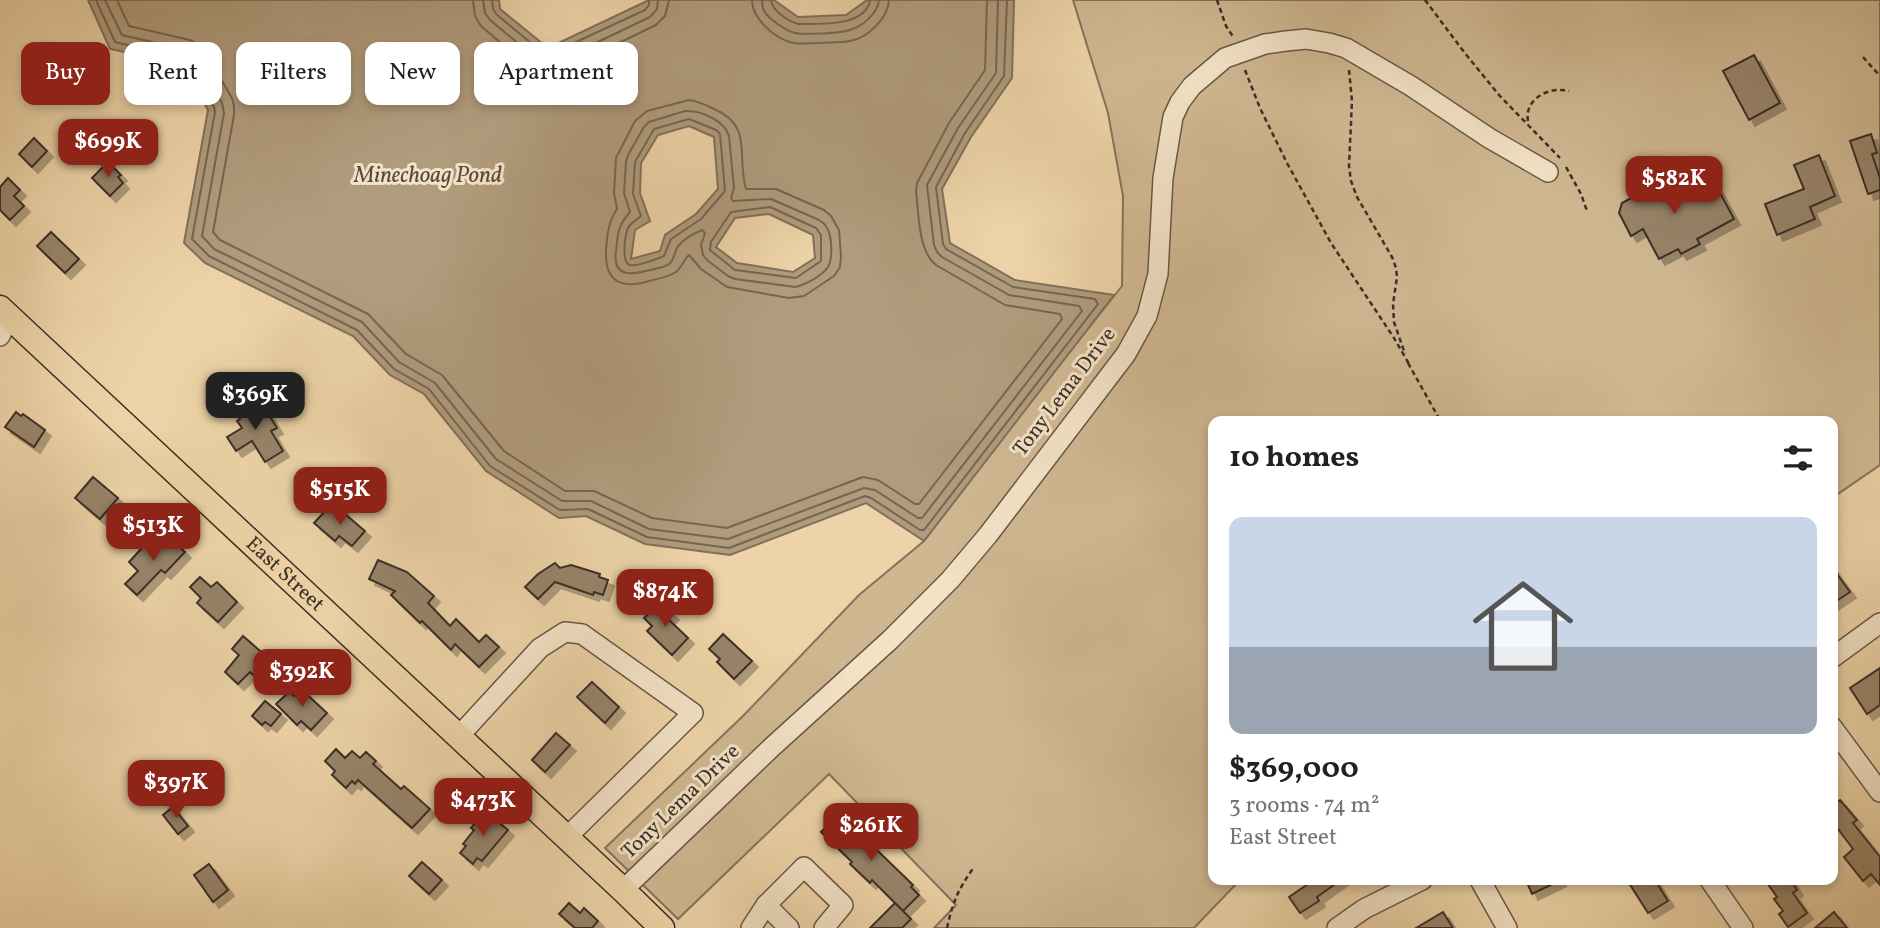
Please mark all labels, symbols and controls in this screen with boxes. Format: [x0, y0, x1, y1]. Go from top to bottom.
chip: Buy [21, 42, 110, 105]
chip: Rent [124, 42, 222, 105]
chip: Filters [236, 42, 351, 105]
chip: New [365, 42, 460, 105]
chip: Apartment [474, 42, 638, 105]
pin: $699K [59, 120, 157, 179]
text: $699K [74, 126, 142, 158]
pin: $582K [1625, 156, 1723, 216]
water label: Minechoag Pond [353, 160, 502, 192]
text: $582K [1642, 163, 1706, 195]
street label: Tony Lema Drive [1007, 321, 1123, 463]
pin: $369K [206, 372, 304, 432]
text: $369K [222, 379, 288, 411]
text: 10 homes [1229, 437, 1359, 479]
icon: filters [1779, 439, 1817, 477]
pin: $515K [291, 468, 389, 527]
text: $515K [310, 474, 370, 506]
pin: $513K [104, 504, 202, 563]
text: $513K [122, 510, 184, 542]
street label: East Street [239, 530, 331, 619]
icon: home [1460, 563, 1586, 689]
pin: $874K [616, 570, 714, 629]
text: $874K [632, 576, 698, 608]
pin: $392K [253, 650, 351, 709]
text: $392K [269, 656, 335, 688]
street label: Tony Lema Drive [615, 738, 747, 866]
text: $369,000 [1229, 748, 1359, 790]
pin: $397K [127, 760, 225, 820]
text: $397K [144, 767, 208, 799]
pin: $473K [434, 778, 532, 838]
text: $473K [450, 785, 516, 817]
text: 3 rooms · 74 m² [1229, 790, 1379, 822]
pin: $261K [822, 804, 920, 863]
text: $261K [839, 810, 903, 842]
text: East Street [1229, 822, 1337, 854]

